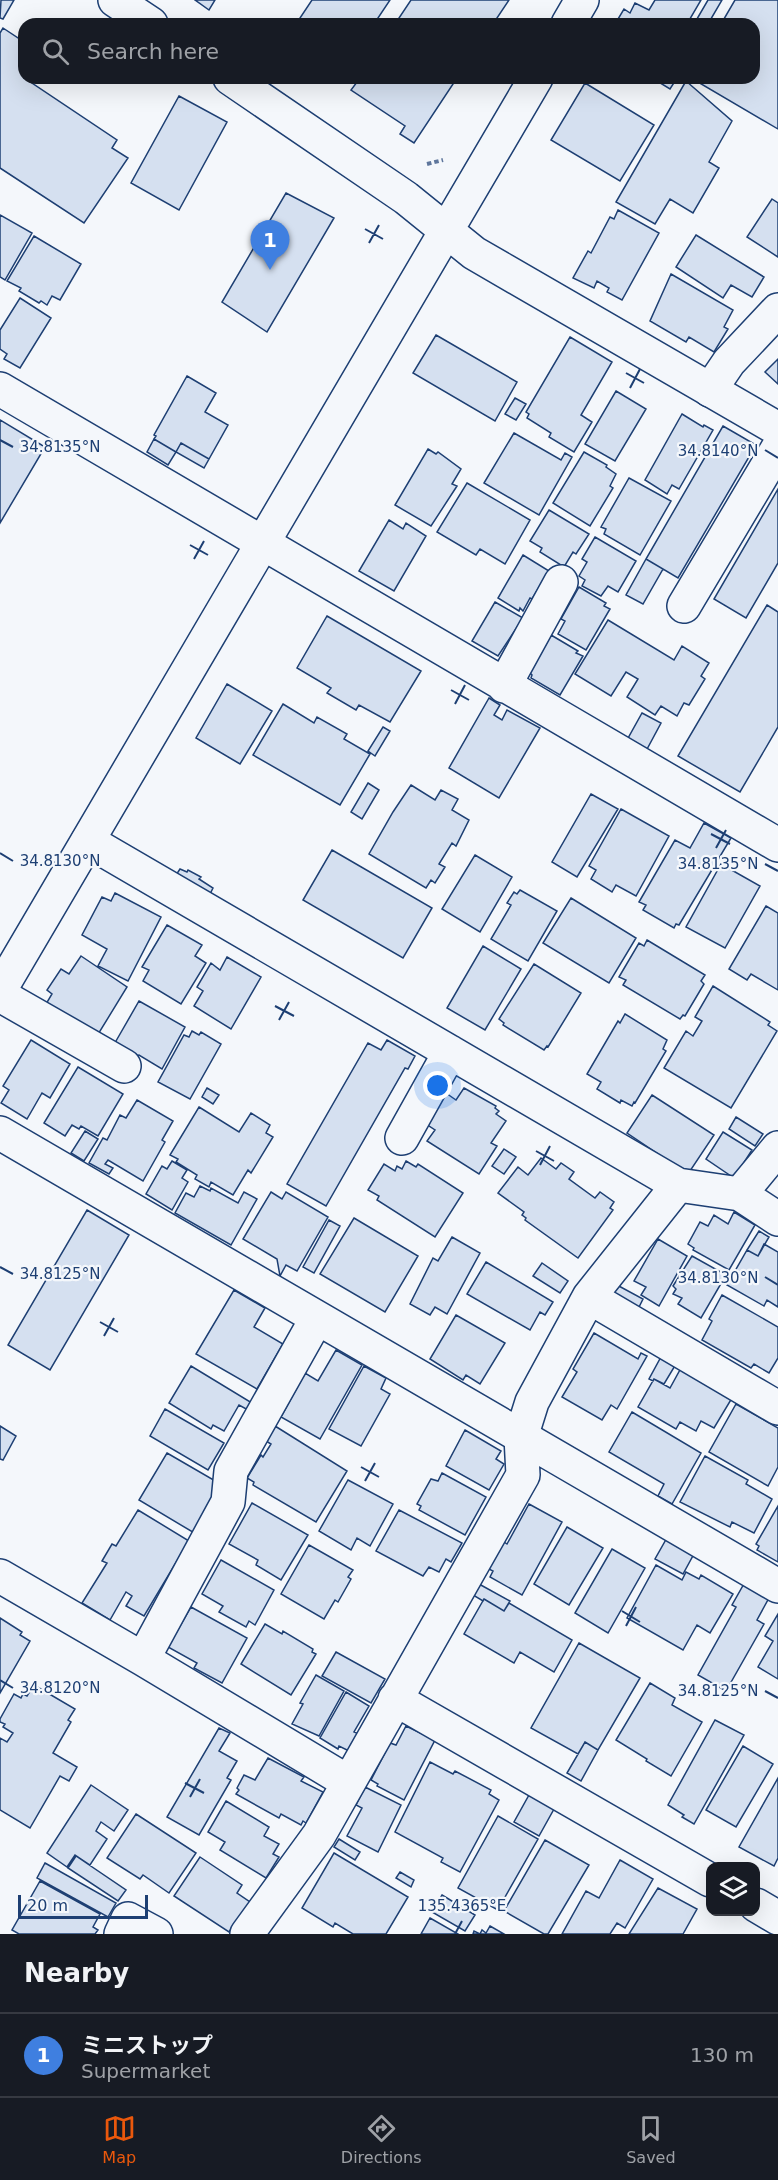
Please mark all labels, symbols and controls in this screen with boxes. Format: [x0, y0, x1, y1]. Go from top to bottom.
search box [18, 18, 760, 84]
icon: search [39, 35, 72, 68]
text: Search here [87, 39, 219, 64]
pin: 1 [250, 220, 290, 270]
text: 34.8135°N [20, 438, 100, 456]
text: 34.8140°N [678, 442, 758, 460]
text: 34.8130°N [20, 852, 100, 870]
text: 34.8135°N [678, 855, 758, 873]
your location [423, 1071, 452, 1100]
text: 34.8125°N [20, 1265, 100, 1283]
text: 34.8130°N [678, 1269, 758, 1287]
text: 34.8120°N [20, 1679, 100, 1697]
text: 34.8125°N [678, 1682, 758, 1700]
map controls [706, 1862, 760, 1916]
button: layers [706, 1862, 760, 1916]
scale bar [18, 1892, 148, 1920]
text: 20 m [27, 1896, 68, 1915]
text: 135.4365°E [418, 1897, 506, 1915]
text: Nearby [24, 1958, 129, 1988]
text: ミニストップ [81, 2033, 213, 2058]
text: 1 [37, 2043, 50, 2067]
text: 130 m [690, 2043, 754, 2067]
text: Supermarket [81, 2059, 210, 2083]
tab: Map [102, 2112, 136, 2167]
tab: Directions [341, 2112, 421, 2167]
tab: Saved [626, 2112, 676, 2167]

